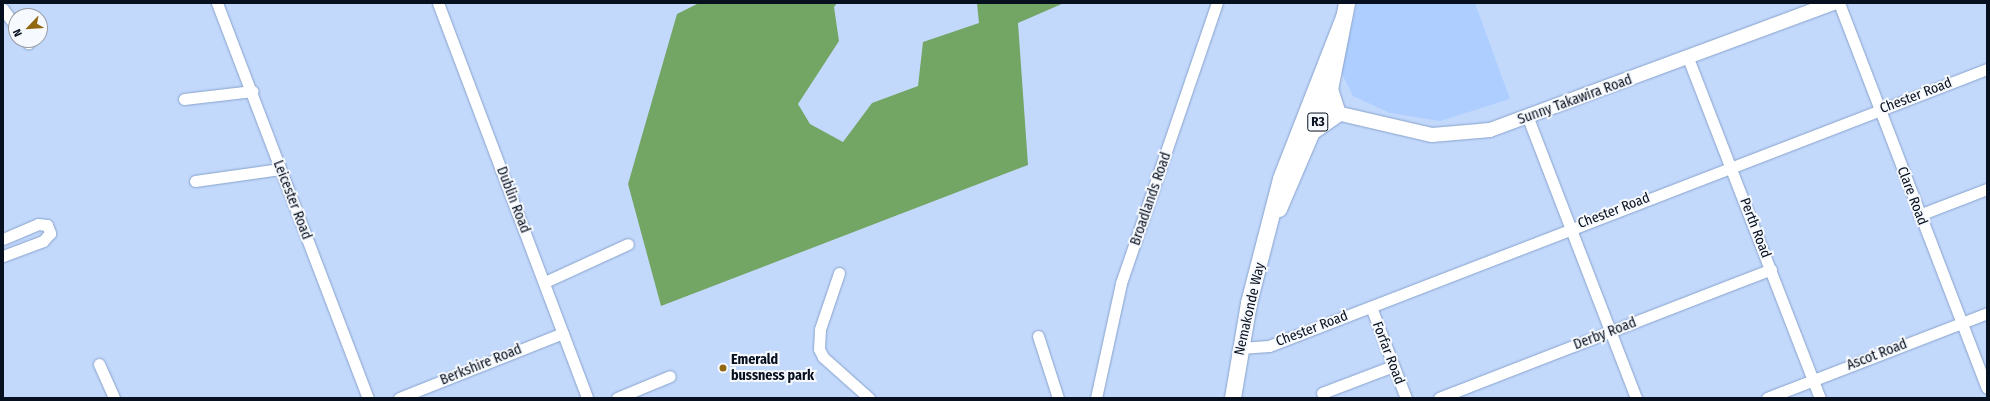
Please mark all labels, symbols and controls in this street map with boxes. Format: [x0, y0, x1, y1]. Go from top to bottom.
north arrow [8, 8, 48, 48]
text: N [10, 27, 25, 39]
street label: Sunny Takawira Road [1515, 71, 1635, 129]
street label: Chester Road [1878, 75, 1954, 117]
road number: R3 [1307, 111, 1329, 133]
street label: Broadlands Road [1127, 150, 1175, 248]
street label: Leicester Road [269, 158, 315, 242]
street label: Dublin Road [493, 164, 533, 236]
street label: Clare Road [1893, 164, 1931, 228]
street label: Chester Road [1576, 190, 1652, 232]
street label: Perth Road [1736, 196, 1774, 260]
street label: Nemakonde Way [1231, 261, 1269, 357]
street label: Chester Road [1274, 308, 1350, 350]
street label: Derby Road [1571, 314, 1639, 354]
street label: Forfar Road [1368, 319, 1408, 387]
street label: Ascot Road [1844, 336, 1910, 374]
street label: Berkshire Road [438, 341, 524, 389]
place label: Emerald bussness park [731, 352, 814, 384]
marker: Emerald bussness park [718, 363, 728, 373]

